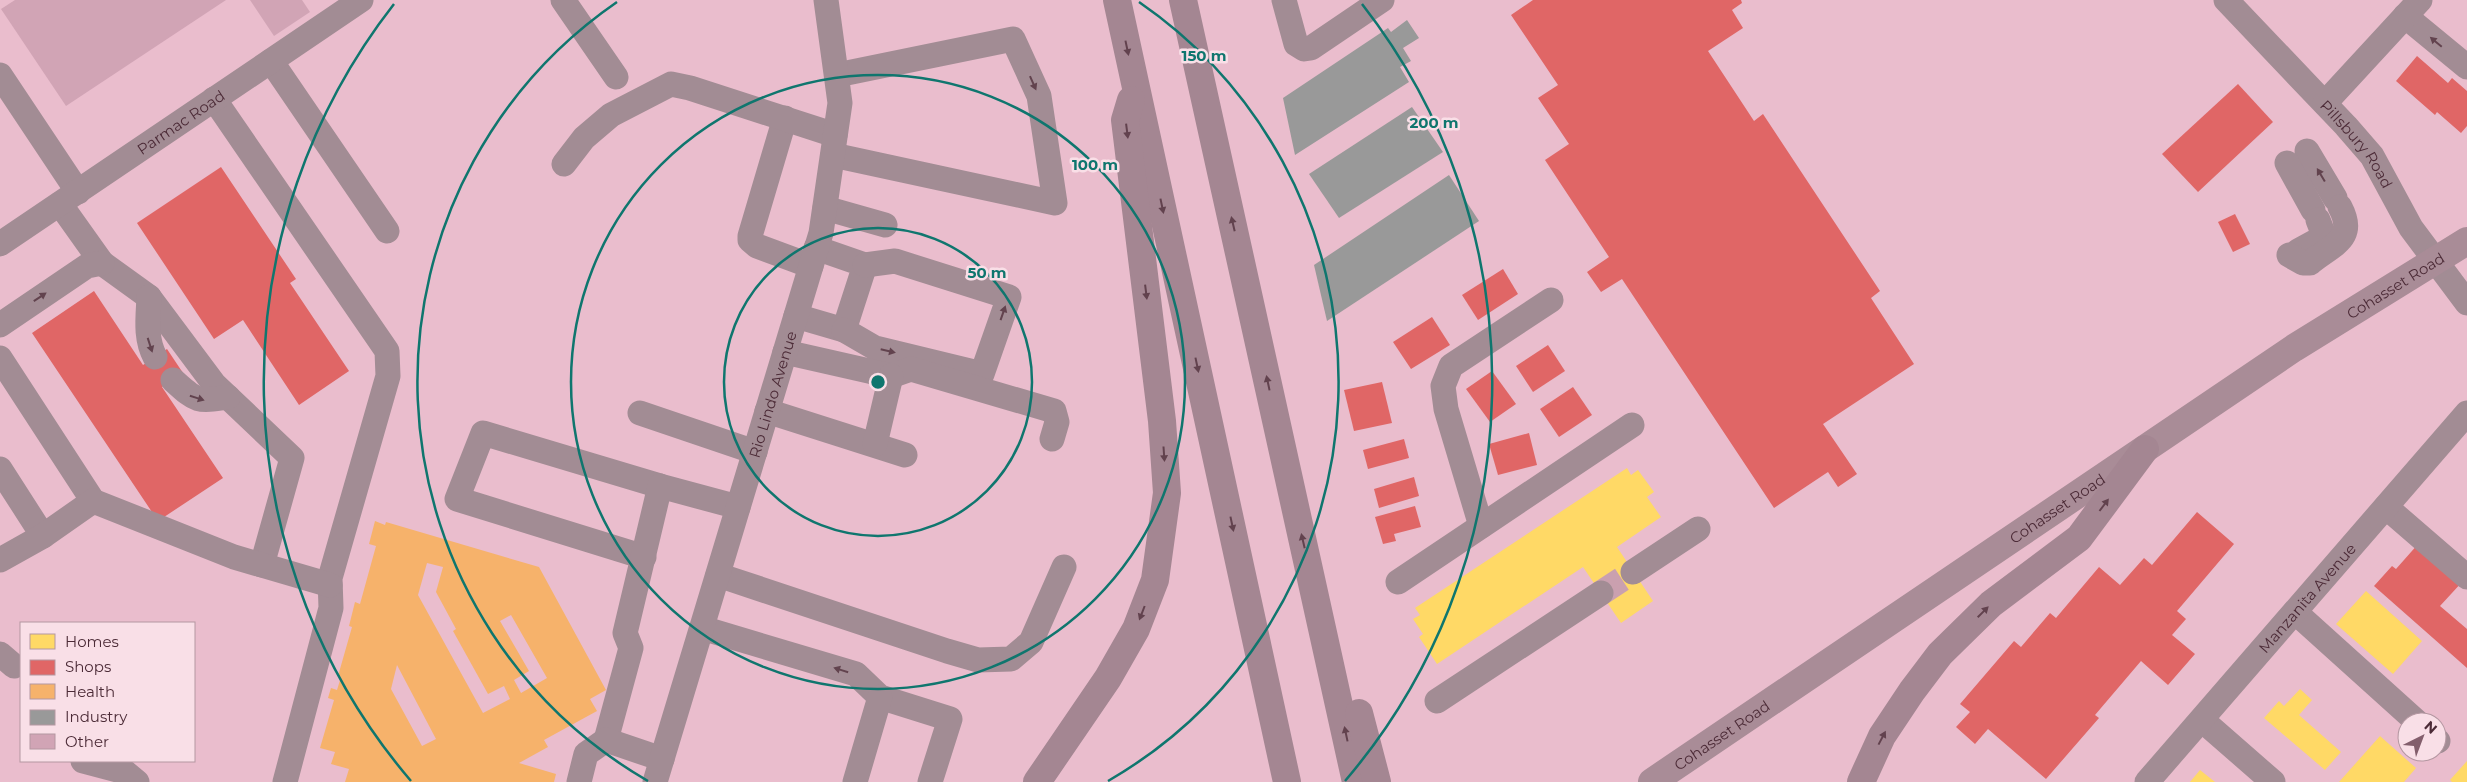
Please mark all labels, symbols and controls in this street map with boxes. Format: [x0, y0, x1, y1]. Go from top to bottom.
one-way arrow [2430, 36, 2443, 47]
one-way arrow [1123, 40, 1131, 55]
text: 150 m [1182, 46, 1226, 65]
one-way arrow [1030, 76, 1038, 90]
street label: Parmac Road [133, 86, 228, 158]
street label: Pillsbury Road [2316, 96, 2397, 191]
text: 200 m [1409, 113, 1459, 132]
one-way arrow [1123, 124, 1131, 140]
text: 100 m [1072, 155, 1118, 174]
one-way arrow [2316, 168, 2325, 181]
one-way arrow [1158, 199, 1166, 214]
one-way arrow [1229, 216, 1237, 232]
street label: Cohasset Road [2343, 248, 2448, 323]
text: 50 m [967, 263, 1007, 282]
one-way arrow [1143, 285, 1151, 301]
one-way arrow [34, 293, 47, 302]
one-way arrow [1000, 305, 1007, 320]
street label: Rio Lindo Avenue [744, 329, 800, 460]
one-way arrow [147, 337, 155, 352]
one-way arrow [880, 347, 895, 355]
one-way arrow [1194, 357, 1202, 373]
centre of rings [869, 373, 887, 391]
one-way arrow [1264, 375, 1272, 390]
one-way arrow [190, 394, 205, 402]
one-way arrow [1161, 446, 1169, 462]
street label: Cohasset Road [2006, 469, 2109, 547]
one-way arrow [2098, 499, 2109, 512]
one-way arrow [1228, 516, 1236, 532]
one-way arrow [1299, 534, 1307, 549]
street label: Manzanita Avenue [2254, 539, 2360, 656]
one-way arrow [1138, 606, 1146, 620]
one-way arrow [1977, 606, 1989, 618]
legend [20, 622, 195, 762]
text: Homes [65, 632, 119, 651]
text: Shops [65, 657, 111, 676]
one-way arrow [833, 665, 848, 673]
text: Health [65, 682, 115, 701]
street label: Cohasset Road [1670, 696, 1773, 774]
text: Industry [65, 707, 128, 726]
north arrow [2397, 712, 2447, 762]
text: N [2420, 717, 2441, 738]
one-way arrow [1341, 726, 1349, 742]
one-way arrow [1878, 731, 1886, 745]
text: Other [65, 732, 109, 751]

